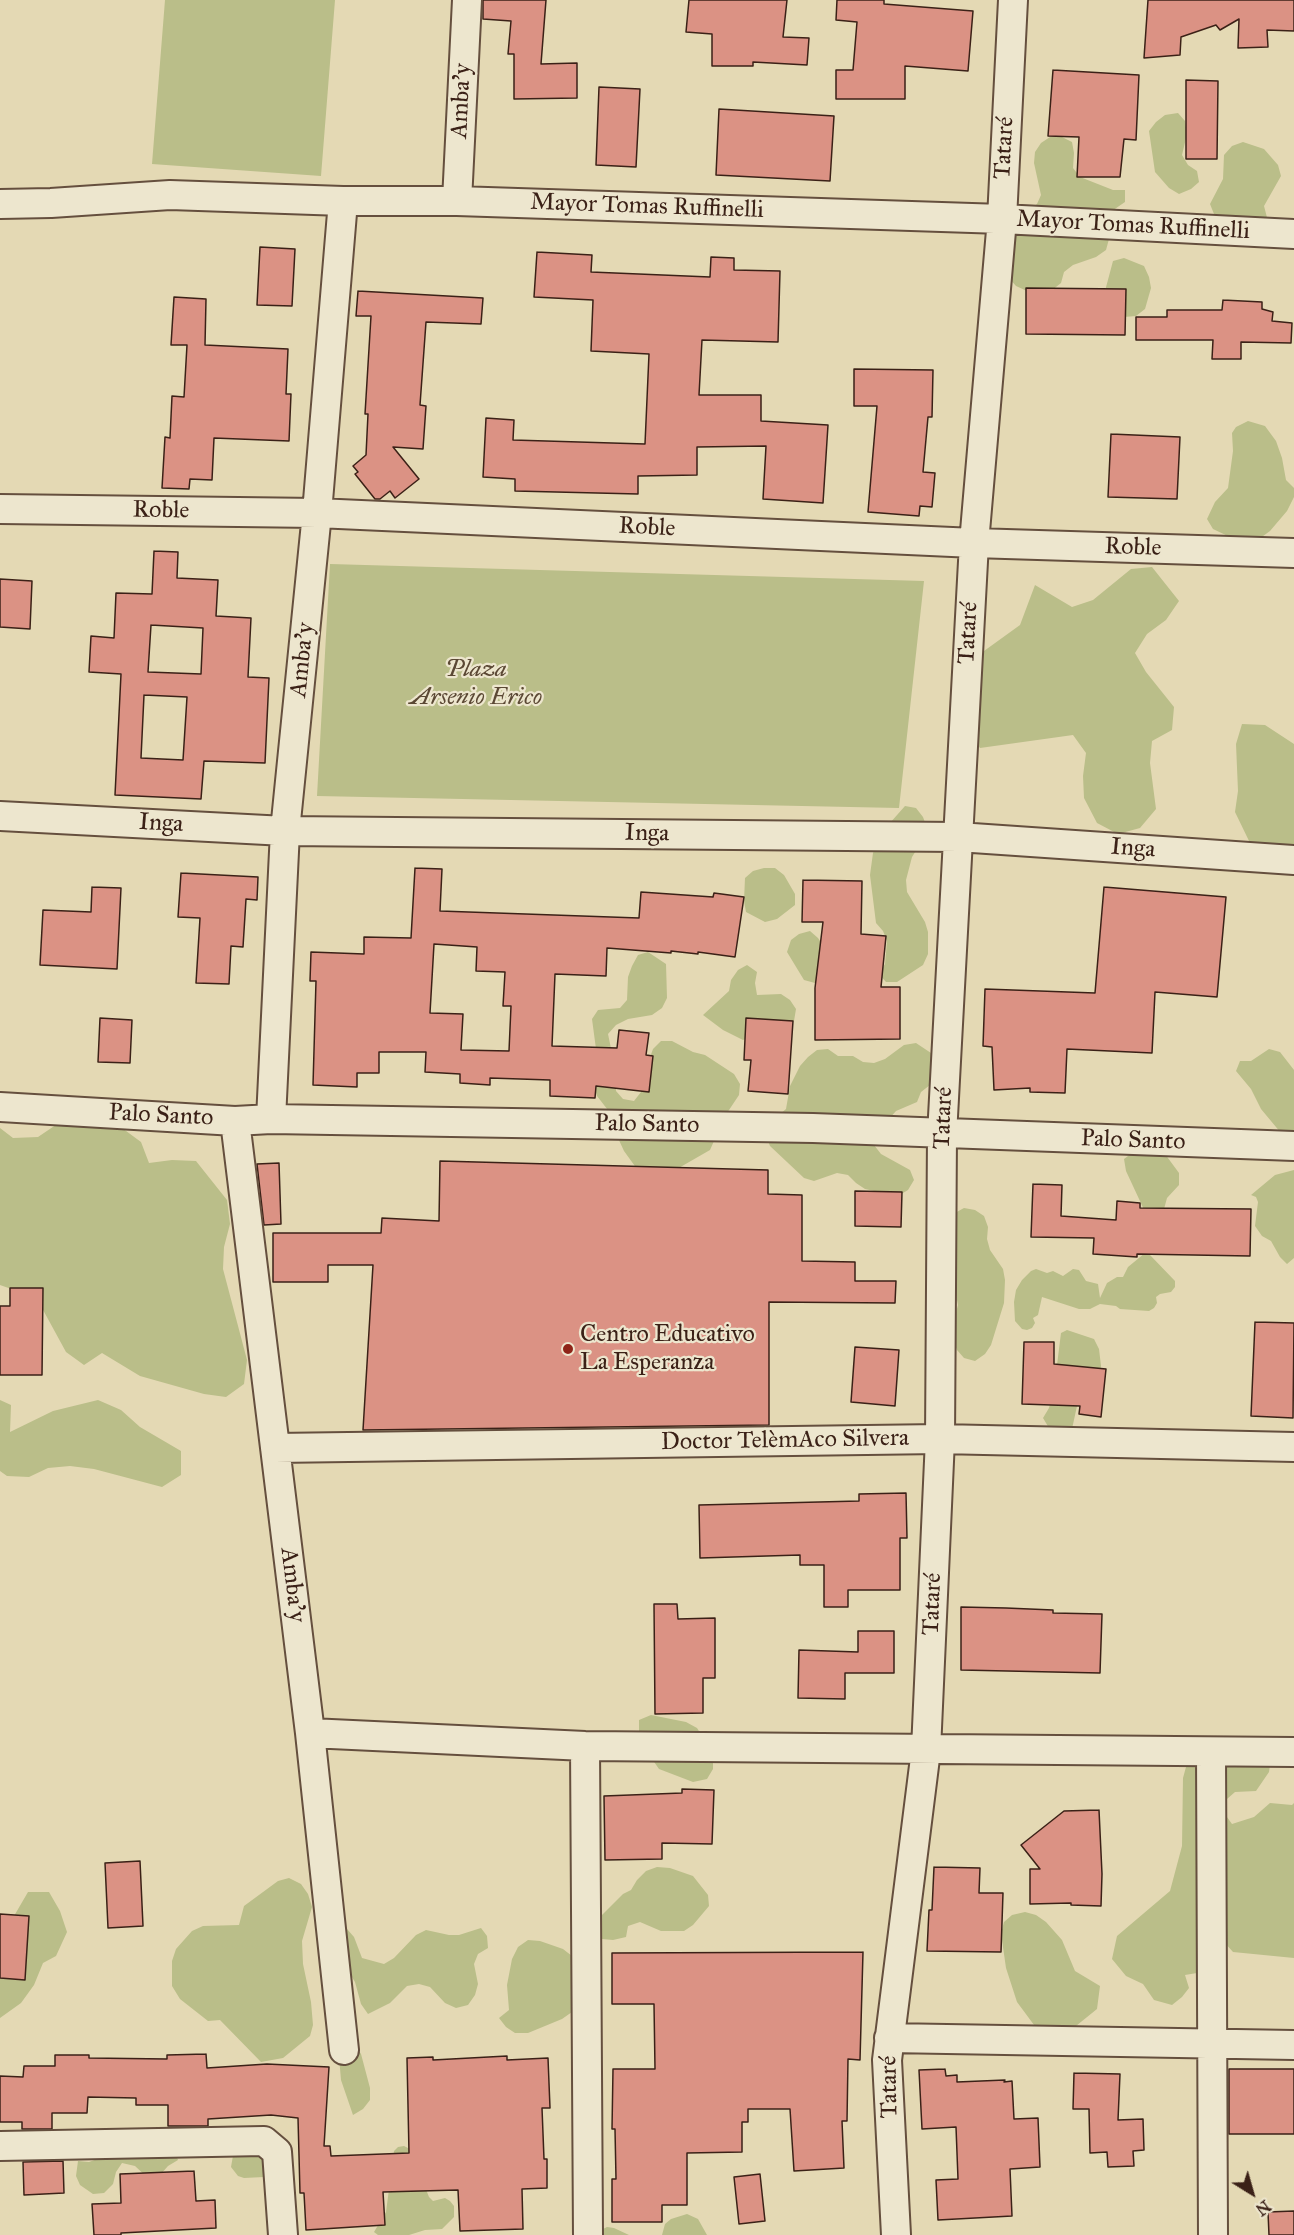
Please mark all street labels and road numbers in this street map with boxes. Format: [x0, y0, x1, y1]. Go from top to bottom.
street label: Amba'y [446, 63, 478, 139]
street label: Tataré [989, 116, 1021, 180]
street label: Mayor Tomas Ruffinelli [530, 189, 764, 225]
street label: Mayor Tomas Ruffinelli [1015, 205, 1251, 247]
street label: Roble [132, 496, 190, 526]
street label: Roble [618, 512, 676, 544]
street label: Roble [1104, 533, 1162, 563]
street label: Tataré [953, 601, 985, 665]
street label: Amba'y [285, 621, 321, 699]
street label: Inga [138, 808, 184, 840]
street label: Inga [624, 819, 670, 849]
street label: Inga [1110, 833, 1156, 865]
street label: Tataré [929, 1086, 959, 1150]
street label: Palo Santo [108, 1099, 214, 1133]
street label: Palo Santo [594, 1110, 700, 1140]
street label: Palo Santo [1080, 1125, 1186, 1157]
street label: Doctor TelèmAco Silvera [661, 1424, 909, 1458]
street label: Amba'y [273, 1546, 311, 1624]
street label: Tataré [918, 1572, 948, 1636]
street label: Tataré [875, 2055, 905, 2119]

